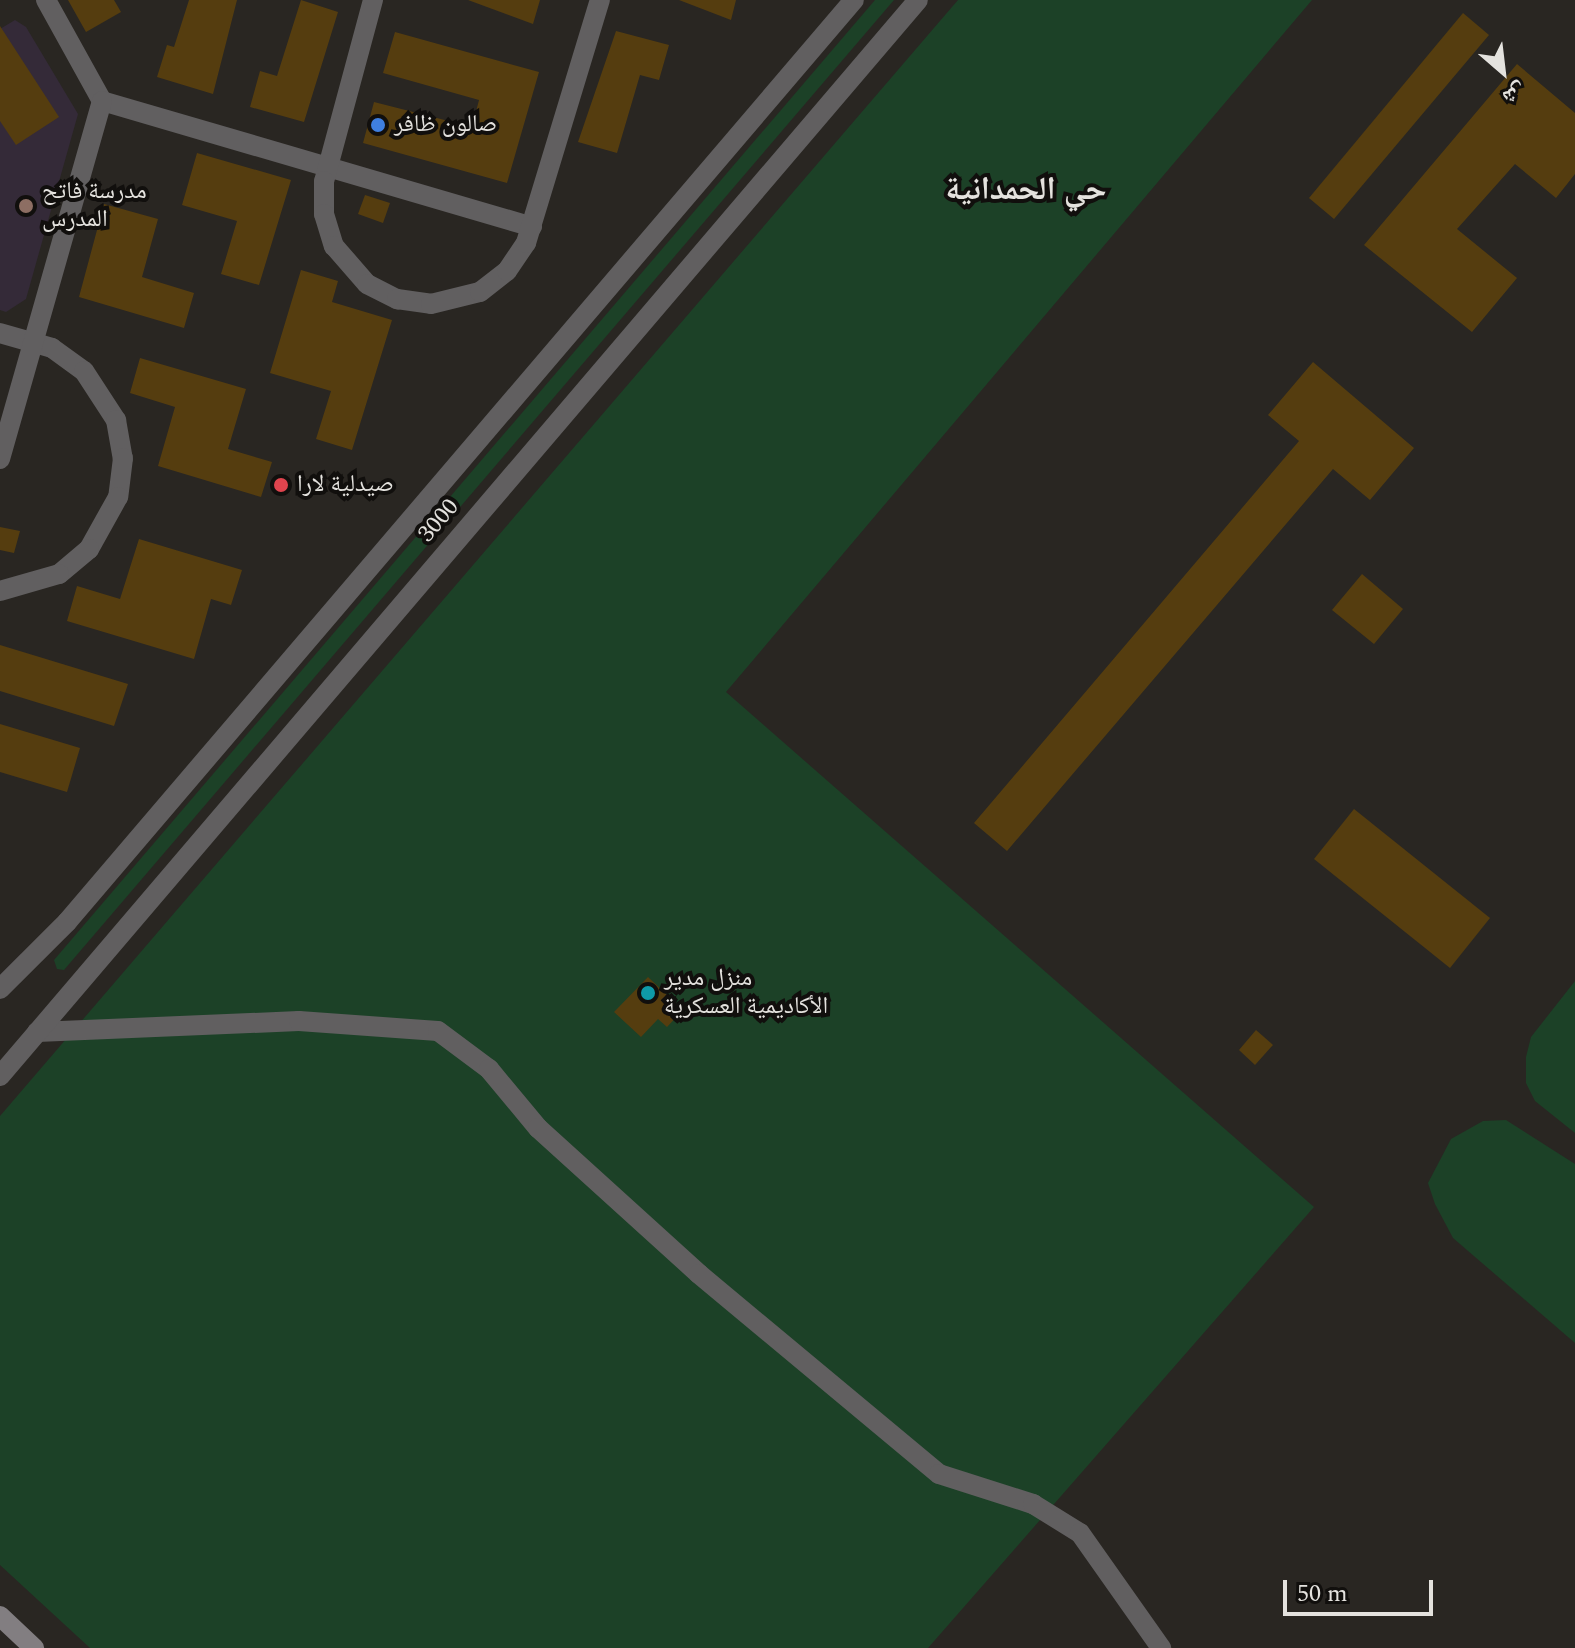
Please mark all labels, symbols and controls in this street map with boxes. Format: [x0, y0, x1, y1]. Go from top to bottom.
north arrow [1463, 32, 1543, 112]
text: ش [1496, 74, 1533, 114]
place label: صالون ظافر [394, 111, 497, 139]
marker: صالون ظافر [369, 116, 387, 134]
district label: حي الحمدانية [946, 171, 1106, 209]
place label: مدرسة فاتح المدرس [42, 178, 147, 234]
marker: مدرسة فاتح المدرس [17, 197, 35, 215]
place label: صيدلية لارا [297, 471, 394, 499]
marker: صيدلية لارا [272, 476, 290, 494]
street label: 3000 [412, 493, 466, 549]
place label: منزل مدير الأكاديمية العسكرية [664, 965, 828, 1021]
marker: منزل مدير الأكاديمية العسكرية [639, 984, 657, 1002]
scale bar [1287, 1564, 1437, 1614]
text: 50 m [1297, 1576, 1348, 1612]

